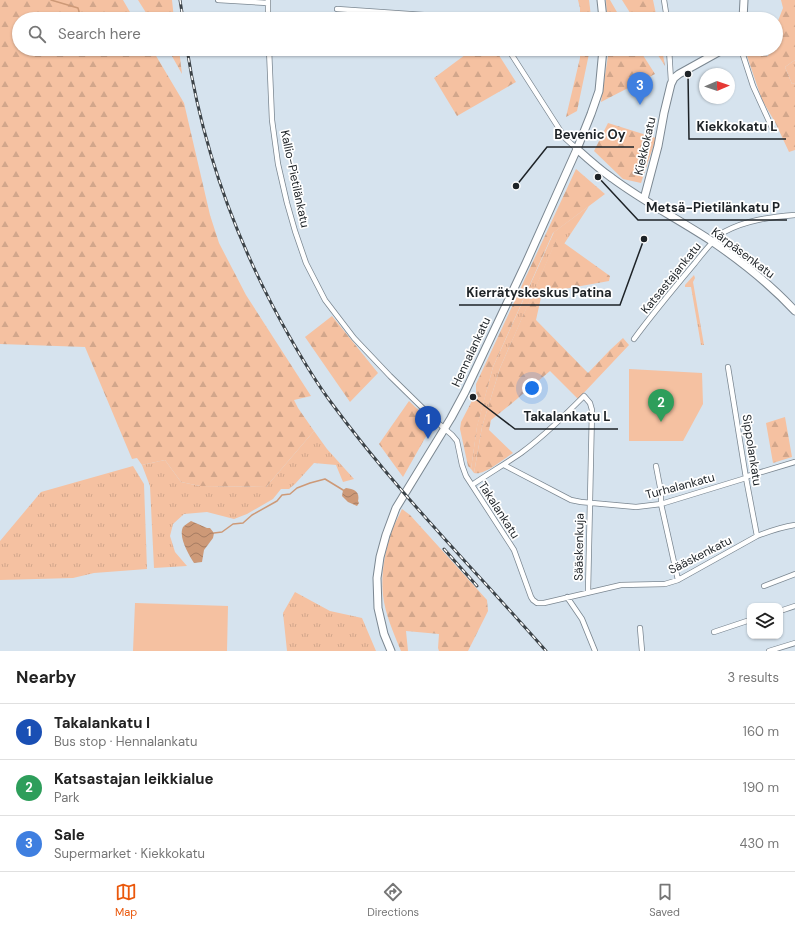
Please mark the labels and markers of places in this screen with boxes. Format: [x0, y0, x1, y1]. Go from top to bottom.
pin: 3 [627, 72, 653, 105]
callout: Kiekkokatu L [689, 114, 786, 139]
callout: Bevenic Oy [547, 122, 634, 147]
callout: Metsä-Pietilänkatu P [638, 195, 787, 220]
callout: Kierrätyskeskus Patina [459, 280, 620, 305]
pin: 2 [648, 389, 674, 422]
callout: Takalankatu L [515, 404, 618, 429]
pin: 1 [415, 406, 441, 439]

